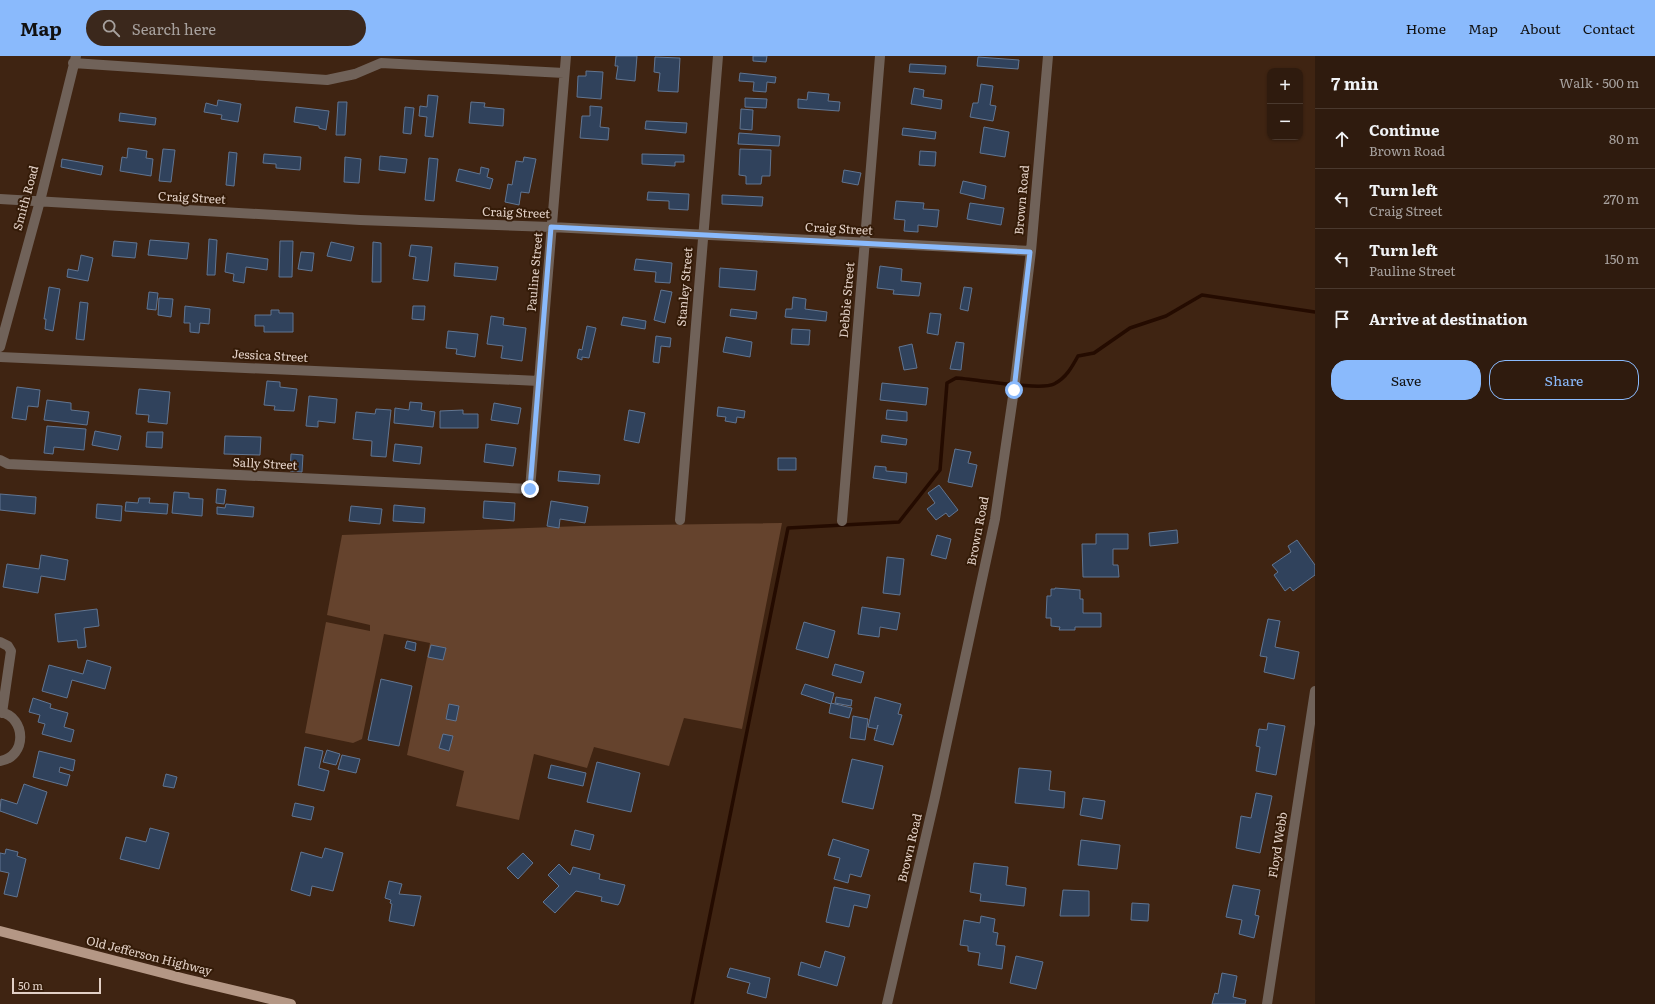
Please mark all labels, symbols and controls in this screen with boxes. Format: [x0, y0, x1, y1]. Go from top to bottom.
search box [86, 10, 366, 46]
text: Map [20, 14, 62, 42]
icon: search [100, 17, 122, 39]
text: Search here [132, 17, 216, 40]
text: Home [1406, 18, 1446, 38]
text: Map [1468, 18, 1498, 38]
text: About [1520, 18, 1561, 38]
text: Contact [1583, 18, 1635, 38]
map controls [1267, 68, 1303, 140]
button: + [1267, 68, 1303, 104]
text: 7 min [1331, 70, 1379, 95]
text: Walk · 500 m [1559, 73, 1639, 92]
button: − [1267, 104, 1303, 140]
text: Continue [1369, 118, 1439, 141]
icon: ahead [1331, 128, 1353, 150]
text: 80 m [1609, 129, 1639, 148]
text: Brown Road [1369, 141, 1445, 160]
street label: Smith Road [8, 163, 43, 232]
street label: Brown Road [1009, 164, 1033, 236]
text: Turn left [1369, 178, 1438, 201]
street label: Craig Street [158, 186, 227, 208]
icon: left [1331, 188, 1353, 210]
text: 270 m [1603, 189, 1639, 208]
text: Craig Street [1369, 201, 1443, 220]
street label: Craig Street [482, 202, 550, 222]
street label: Craig Street [805, 217, 874, 239]
street label: Pauline Street [522, 231, 546, 312]
text: Turn left [1369, 238, 1438, 261]
street label: Stanley Street [672, 246, 696, 327]
icon: left [1331, 248, 1353, 270]
text: 150 m [1604, 249, 1639, 268]
street label: Debbie Street [834, 261, 858, 339]
text: Pauline Street [1369, 261, 1456, 280]
text: Arrive at destination [1369, 307, 1528, 330]
icon: arrive [1331, 308, 1353, 330]
street label: Jessica Street [231, 344, 309, 366]
button: Save [1331, 360, 1481, 400]
button: Share [1489, 360, 1639, 400]
route start [1005, 381, 1023, 399]
street label: Sally Street [232, 452, 298, 474]
route end [521, 480, 539, 498]
street label: Brown Road [961, 494, 993, 567]
street label: Brown Road [892, 811, 926, 884]
street label: Floyd Webb [1263, 811, 1291, 879]
street label: Old Jefferson Highway [84, 931, 214, 979]
scale bar [12, 976, 101, 995]
text: 50 m [18, 977, 43, 993]

